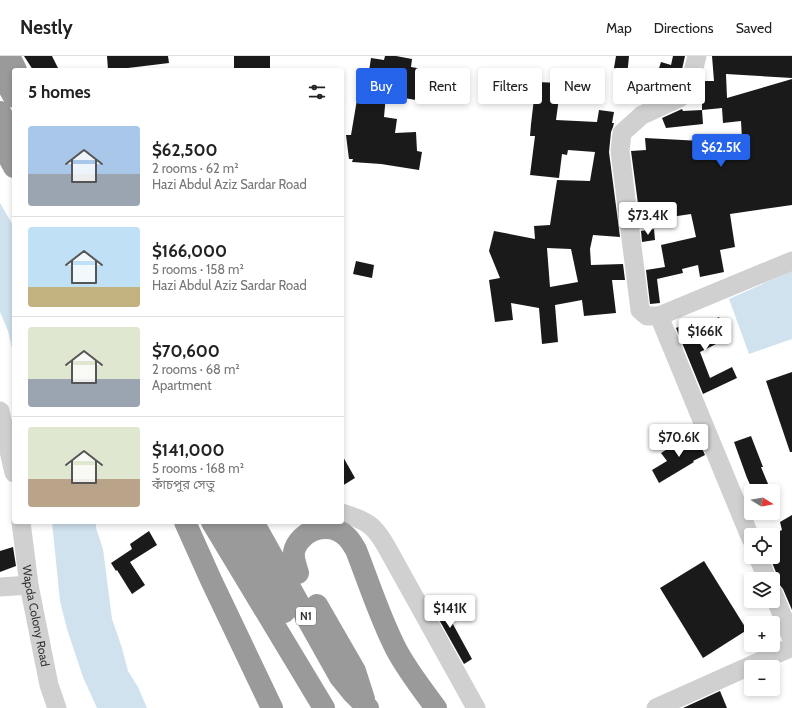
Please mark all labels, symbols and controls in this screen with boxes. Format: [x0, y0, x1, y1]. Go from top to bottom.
text: Nestly [20, 16, 73, 39]
text: Map [606, 19, 632, 37]
text: Directions [654, 19, 714, 37]
text: Saved [736, 19, 772, 37]
chip: Buy [356, 68, 407, 104]
chip: Rent [415, 68, 470, 104]
chip: Filters [478, 68, 542, 104]
chip: New [550, 68, 605, 104]
chip: Apartment [613, 68, 705, 104]
icon: filters [306, 81, 328, 103]
text: 5 homes [28, 82, 91, 102]
pin: $62.5K [688, 134, 754, 168]
text: $62.5K [701, 139, 741, 155]
text: $62,500 [152, 140, 218, 160]
icon: home [60, 142, 108, 190]
text: 2 rooms · 62 m² [152, 160, 239, 176]
text: Hazi Abdul Aziz Sardar Road [152, 176, 307, 192]
pin: $73.4K [615, 202, 681, 236]
text: $73.4K [628, 207, 668, 223]
text: $166,000 [152, 241, 227, 261]
icon: home [60, 243, 108, 291]
text: 5 rooms · 158 m² [152, 261, 244, 277]
text: Hazi Abdul Aziz Sardar Road [152, 277, 307, 293]
pin: $166K [677, 318, 733, 352]
text: $166K [687, 323, 723, 339]
text: $70,600 [152, 341, 220, 361]
icon: home [60, 343, 108, 391]
text: 2 rooms · 68 m² [152, 361, 240, 377]
text: Apartment [152, 377, 212, 393]
pin: $70.6K [646, 424, 712, 458]
text: $70.6K [658, 429, 700, 445]
text: $141,000 [152, 440, 225, 460]
icon: home [60, 443, 108, 491]
text: 5 rooms · 168 m² [152, 460, 244, 476]
text: কাঁচপুর সেতু [152, 476, 215, 492]
north arrow [744, 484, 780, 520]
map controls [744, 484, 780, 696]
button: locate [744, 528, 780, 564]
street label: Wapda Colony Road [20, 564, 53, 668]
button: layers [744, 572, 780, 608]
pin: $141K [422, 595, 478, 629]
text: $141K [433, 600, 467, 616]
road number: N1 [296, 607, 316, 625]
button: + [744, 616, 780, 652]
button: − [744, 660, 780, 696]

